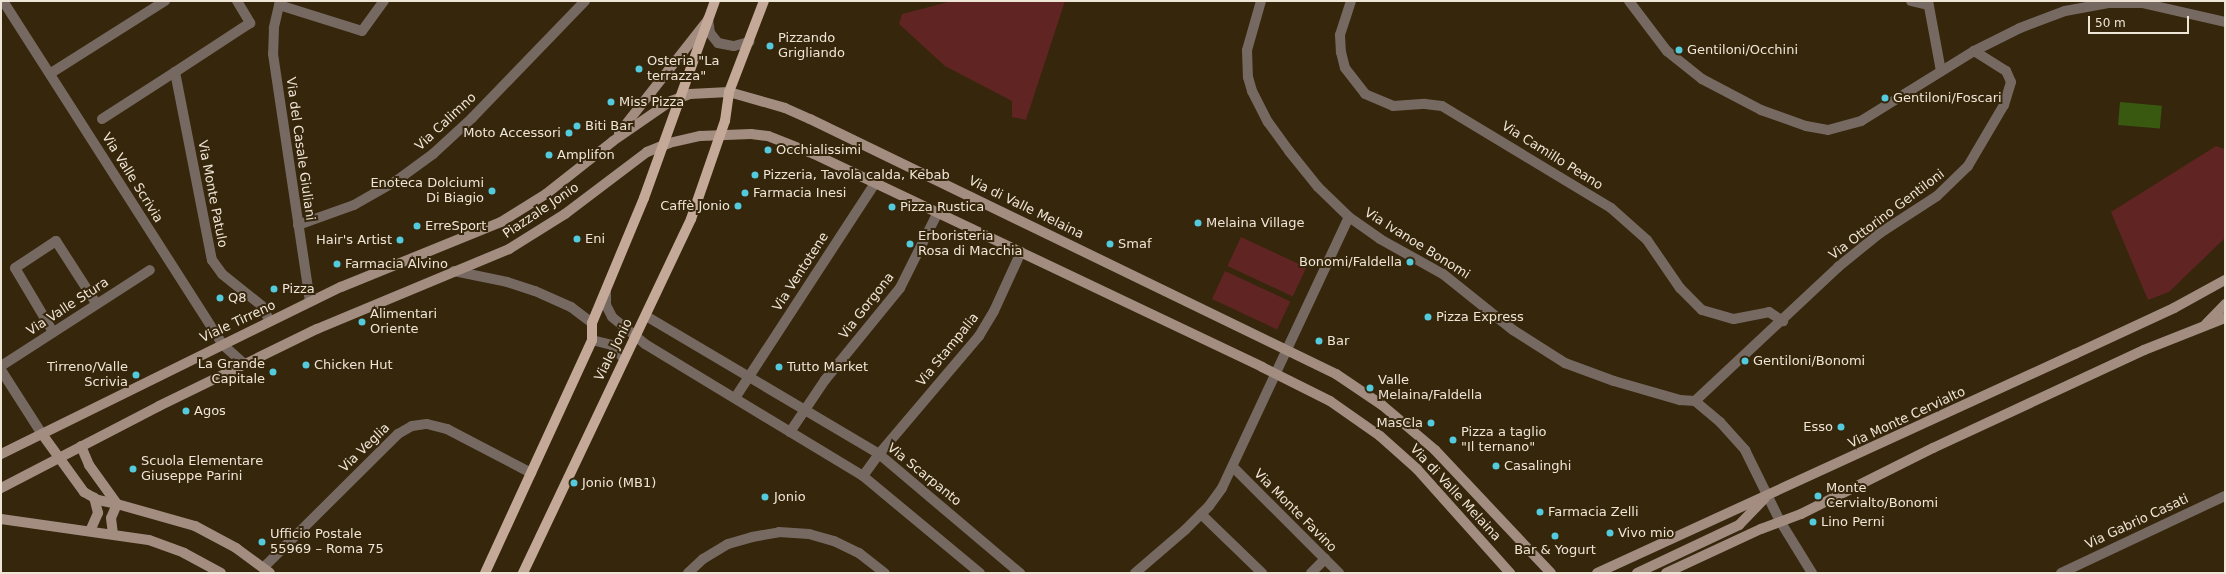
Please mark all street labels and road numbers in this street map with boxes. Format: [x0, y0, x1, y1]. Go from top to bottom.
street label: Via del Casale Giuliani [282, 76, 318, 222]
street label: Via Calimno [412, 90, 480, 154]
street label: Via Camillo Peano [1498, 119, 1606, 193]
street label: Via Valle Scrivia [98, 130, 166, 226]
street label: Via Monte Patulo [194, 139, 230, 249]
street label: Via Ottorino Gentiloni [1826, 167, 1948, 263]
street label: Via di Valle Melaina [966, 173, 1086, 243]
street label: Piazzale Jonio [500, 180, 582, 242]
street label: Via Ivanoe Bonomi [1361, 205, 1473, 283]
street label: Via Ventotene [770, 230, 832, 314]
street label: Via Gorgona [836, 270, 898, 342]
street label: Via Valle Stura [24, 275, 112, 339]
street label: Viale Tirreno [198, 298, 278, 346]
street label: Via Stampalia [914, 310, 982, 390]
street label: Viale Jonio [592, 316, 636, 384]
street label: Via Monte Cervialto [1846, 384, 1968, 452]
street label: Via Veglia [337, 420, 393, 476]
street label: Via Scarpanto [884, 440, 964, 510]
street label: Via di Valle Melaina [1406, 442, 1504, 544]
street label: Via Monte Favino [1250, 466, 1340, 556]
street label: Via Gabrio Casati [2083, 491, 2191, 553]

